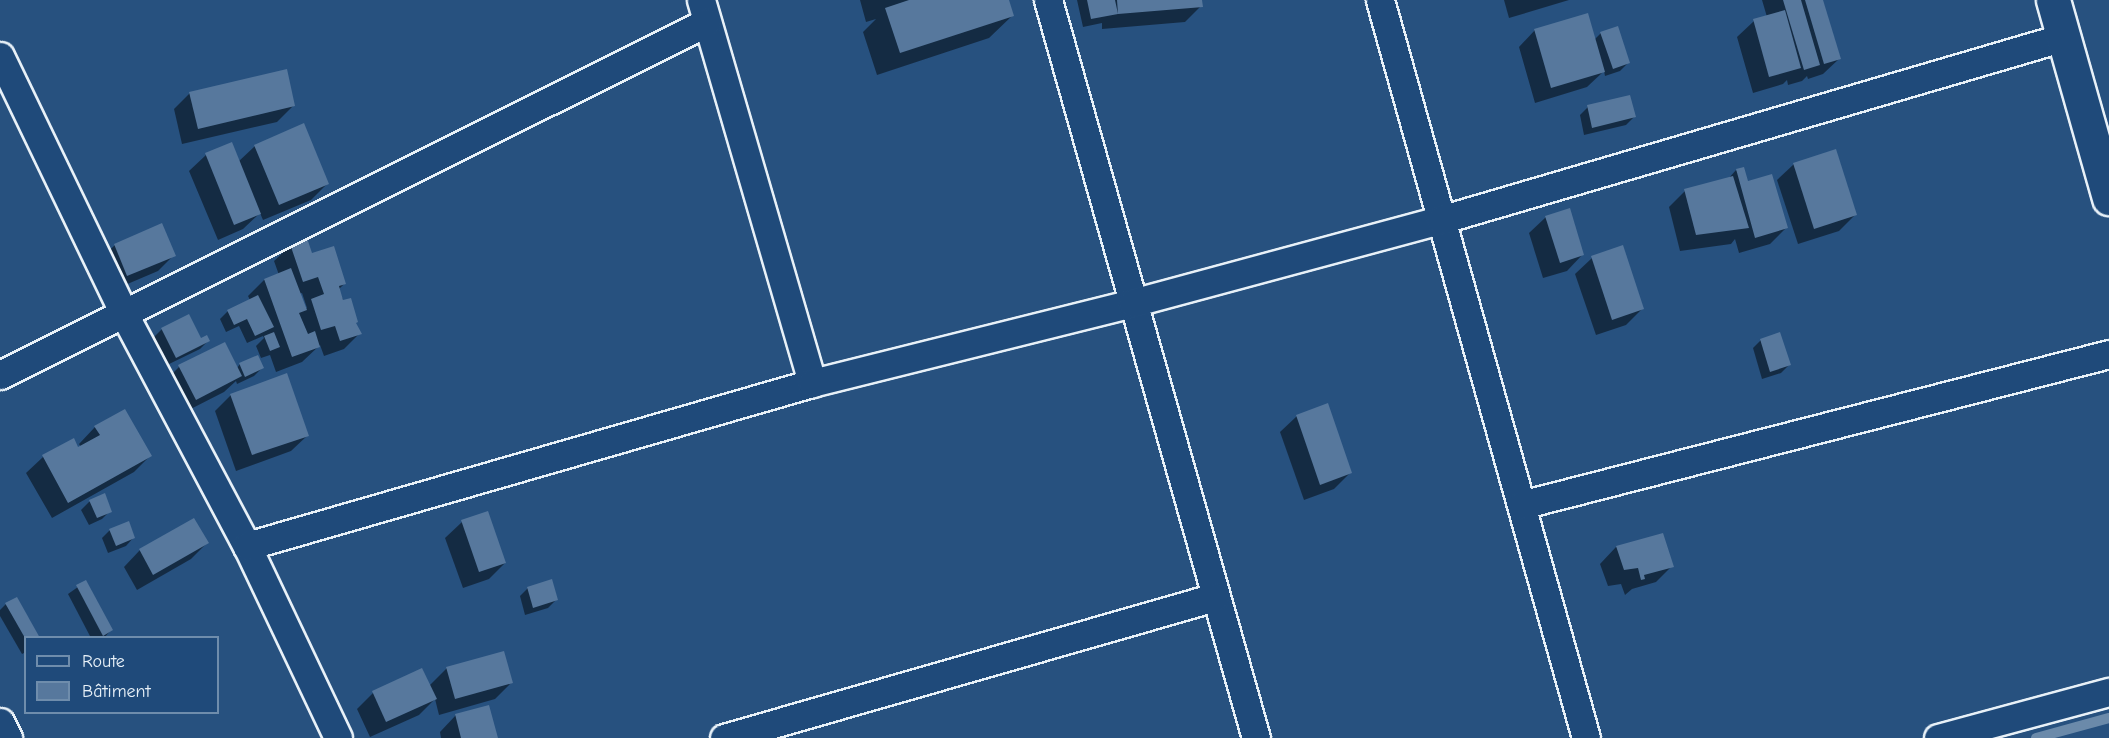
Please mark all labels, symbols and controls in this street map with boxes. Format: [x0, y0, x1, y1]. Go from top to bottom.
legend [24, 636, 219, 714]
text: Route [82, 651, 125, 672]
text: Bâtiment [82, 681, 151, 702]

